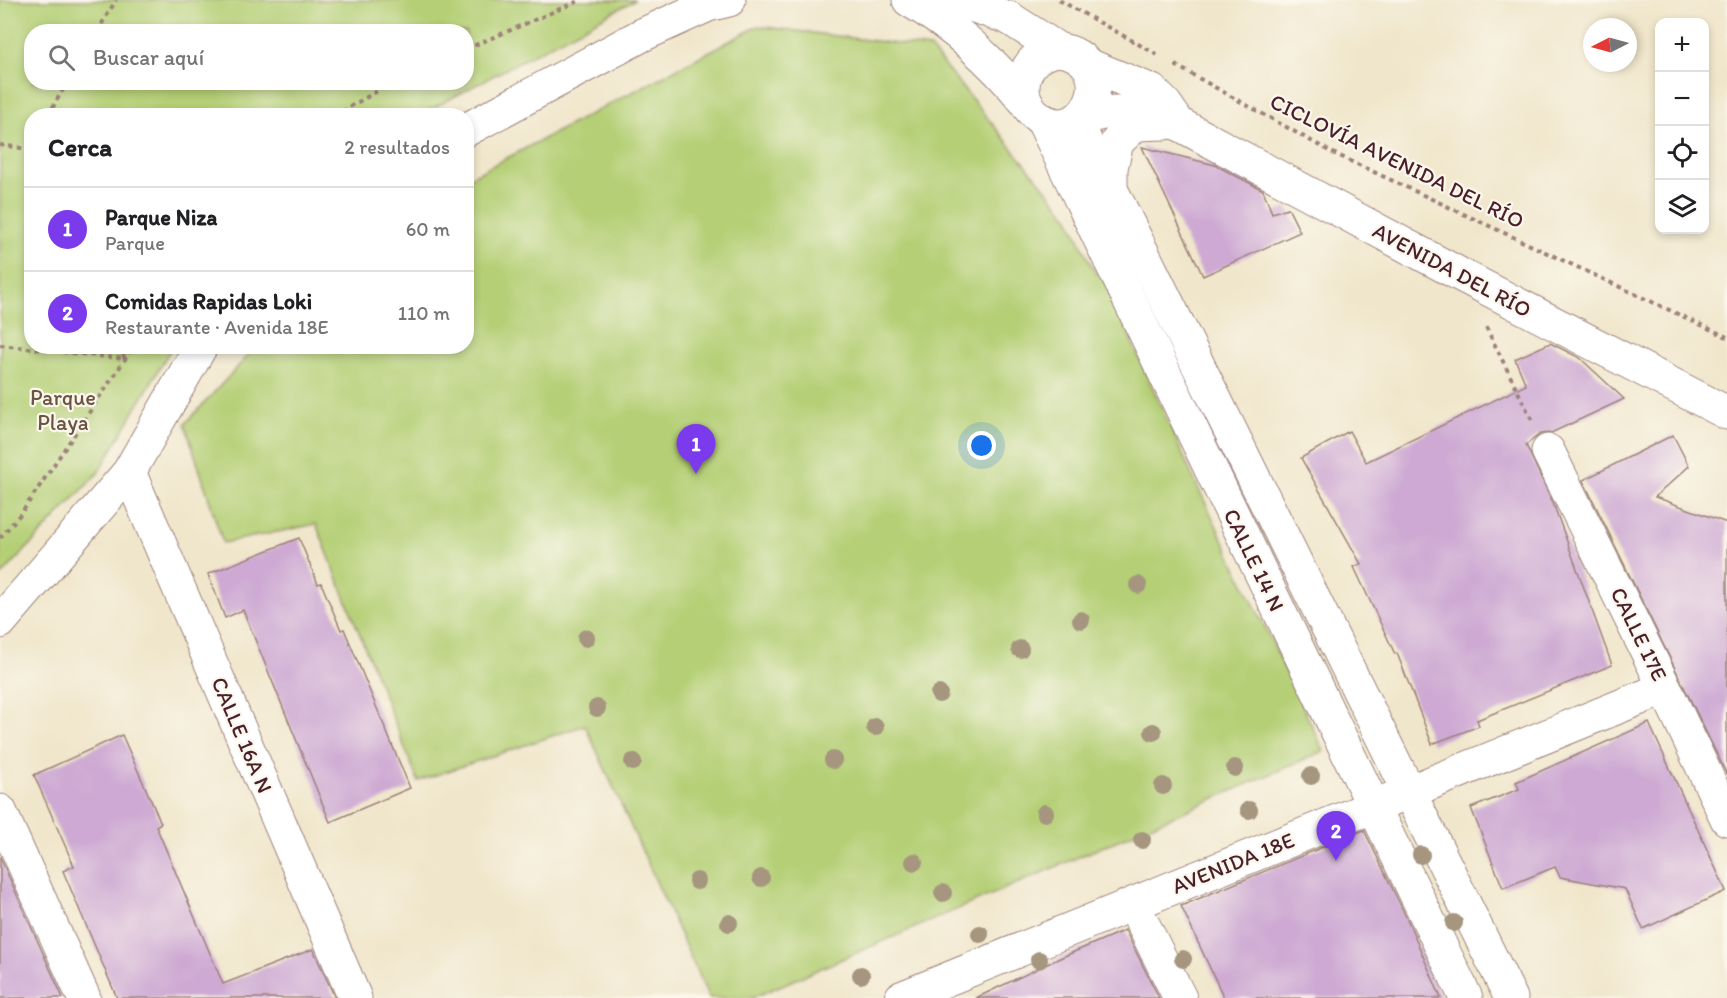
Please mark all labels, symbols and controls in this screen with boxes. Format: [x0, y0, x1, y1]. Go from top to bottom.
north arrow [1583, 18, 1637, 72]
map controls [1655, 18, 1709, 234]
button: + [1655, 18, 1709, 72]
search box [24, 24, 474, 90]
icon: search [45, 41, 78, 74]
text: Buscar aquí [93, 44, 204, 71]
button: − [1655, 72, 1709, 126]
street label: CICLOVÍA AVENIDA DEL RÍO [1266, 88, 1528, 234]
button: locate [1655, 126, 1709, 180]
text: Cerca [48, 131, 112, 163]
text: 2 resultados [344, 135, 450, 159]
button: layers [1655, 180, 1709, 234]
text: Parque Niza [105, 204, 217, 231]
text: 1 [63, 217, 72, 241]
text: 60 m [406, 217, 450, 241]
street label: AVENIDA DEL RÍO [1368, 217, 1536, 323]
text: Parque [105, 231, 165, 255]
text: Comidas Rapidas Loki [105, 288, 312, 315]
text: 2 [62, 301, 73, 325]
text: 110 m [398, 301, 450, 325]
text: Restaurante · Avenida 18E [105, 315, 328, 339]
park label: Parque Playa [30, 384, 96, 436]
pin: 1 [676, 424, 716, 474]
your location [967, 431, 996, 460]
street label: CALLE 14 N [1218, 504, 1290, 616]
street label: CALLE 17E [1605, 583, 1673, 685]
street label: CALLE 16A N [205, 673, 279, 797]
pin: 2 [1316, 812, 1356, 861]
street label: AVENIDA 18E [1168, 826, 1298, 900]

